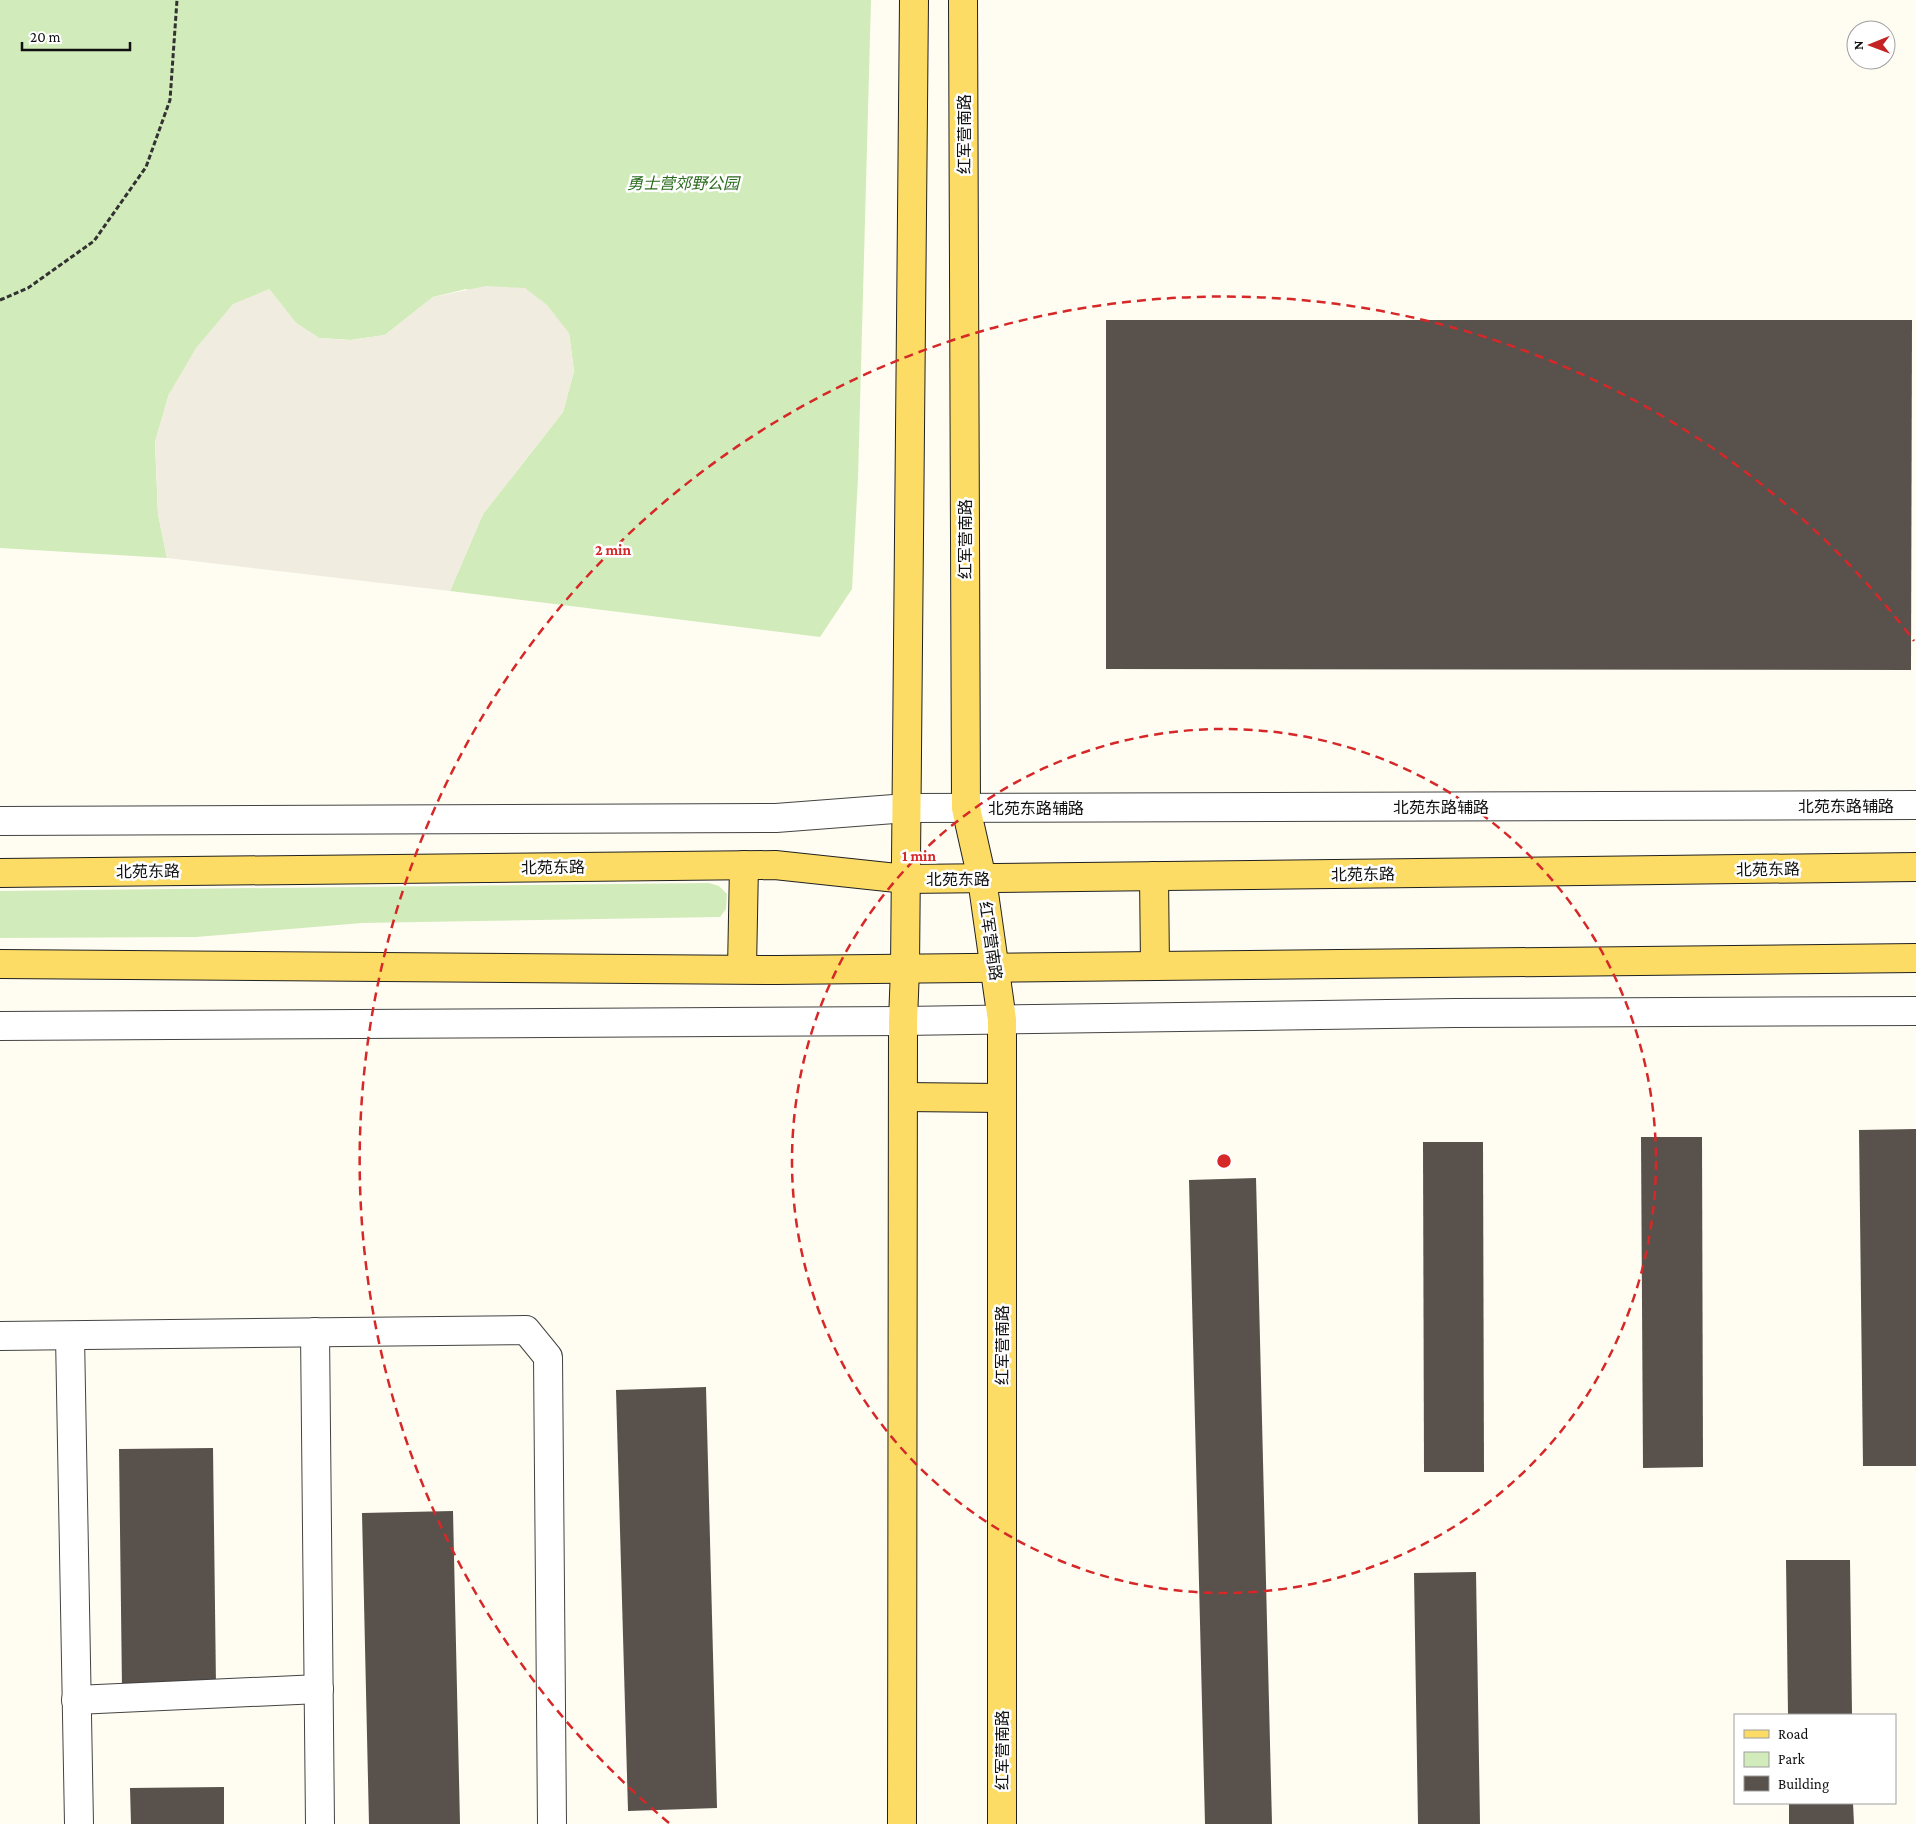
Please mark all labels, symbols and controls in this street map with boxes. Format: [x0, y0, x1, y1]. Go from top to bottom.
scale bar [22, 20, 130, 52]
north arrow [1846, 20, 1896, 70]
text: 20 m [30, 29, 61, 45]
text: N [1850, 40, 1866, 50]
street label: 红军营南路 [956, 94, 973, 174]
park label: 勇士营郊野公园 [627, 175, 741, 192]
street label: 红军营南路 [957, 499, 974, 579]
text: 2 min [595, 542, 631, 558]
street label: 北苑东路辅路 [1798, 798, 1894, 815]
street label: 北苑东路辅路 [1393, 799, 1489, 816]
street label: 北苑东路辅路 [988, 800, 1084, 817]
text: 1 min [902, 848, 936, 864]
street label: 北苑东路 [521, 858, 585, 877]
street label: 北苑东路 [1736, 860, 1800, 879]
street label: 北苑东路 [116, 862, 180, 881]
street label: 北苑东路 [1331, 865, 1395, 884]
street label: 北苑东路 [926, 871, 990, 888]
street label: 红军营南路 [977, 900, 1004, 982]
centre of rings [1215, 1152, 1233, 1170]
street label: 红军营南路 [994, 1305, 1011, 1385]
street label: 红军营南路 [994, 1710, 1011, 1790]
legend [1734, 1714, 1896, 1804]
text: Road [1778, 1726, 1809, 1742]
text: Park [1778, 1751, 1805, 1767]
text: Building [1778, 1776, 1829, 1793]

